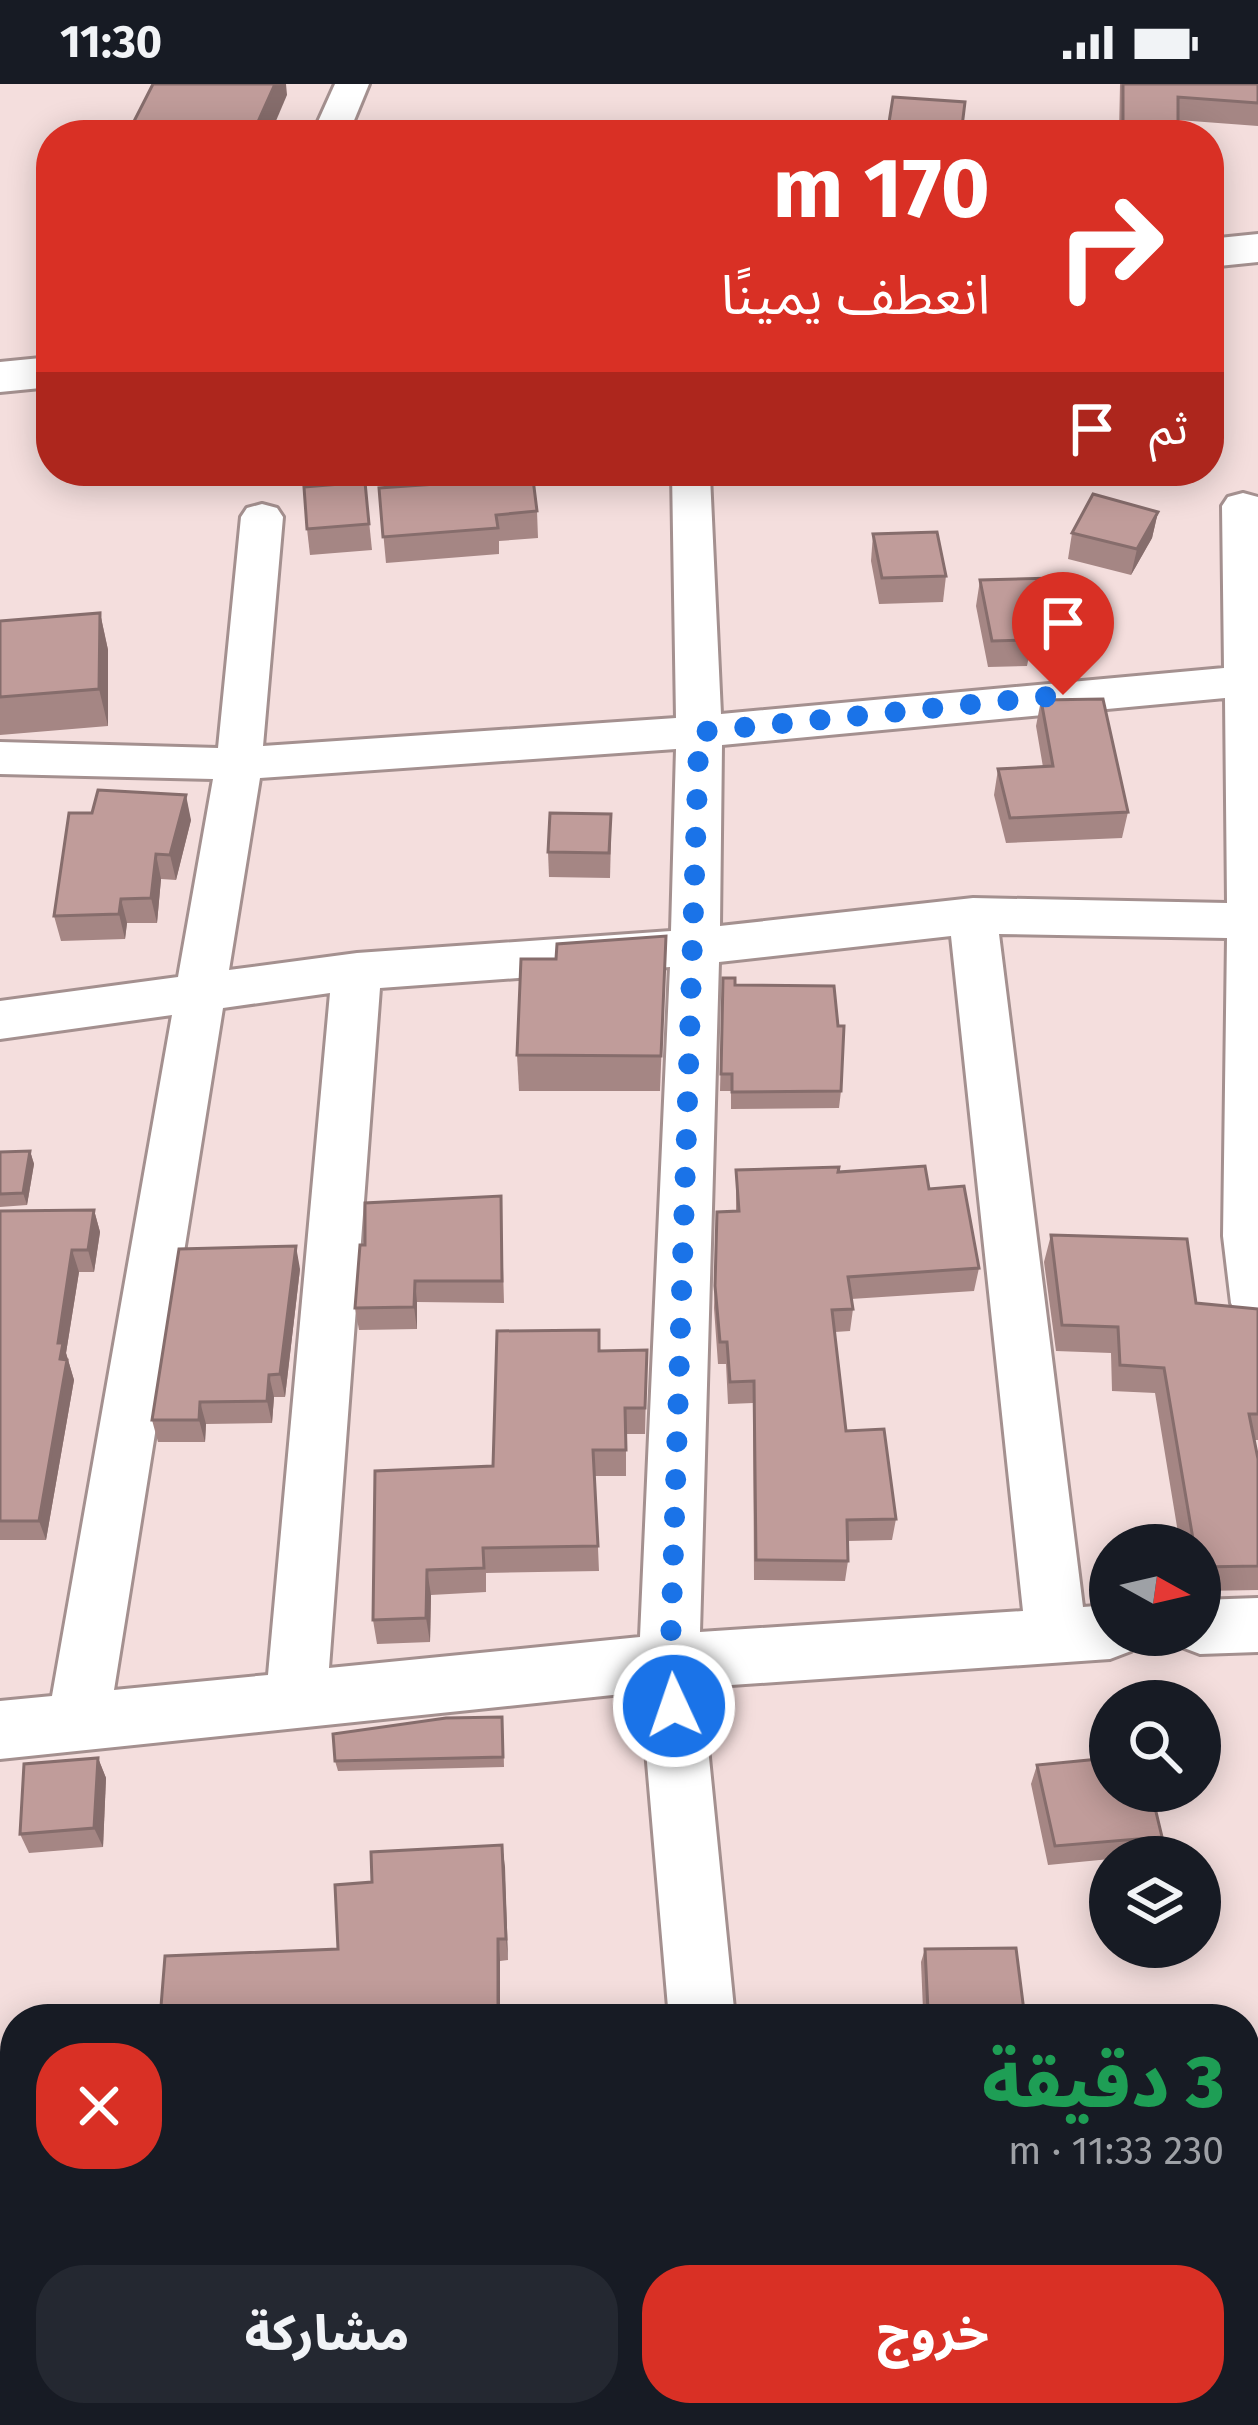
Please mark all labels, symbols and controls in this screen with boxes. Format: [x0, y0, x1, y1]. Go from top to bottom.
text: 11:30 [60, 15, 162, 69]
text: 170 m [773, 138, 990, 239]
icon: right [1032, 168, 1188, 324]
text: انعطف يمينًا [721, 264, 990, 328]
icon: arrive [1059, 396, 1125, 462]
text: ثم [1149, 402, 1188, 456]
pin [1012, 572, 1114, 695]
icon: arrive [1030, 590, 1096, 656]
north arrow [1089, 1524, 1221, 1656]
map controls [1089, 1524, 1221, 1968]
position arrow [611, 1643, 737, 1769]
button: search [1089, 1680, 1221, 1812]
button: layers [1089, 1836, 1221, 1968]
text: 3 دقيقة [982, 2040, 1224, 2126]
button: close [36, 2043, 162, 2169]
text: 230 m · 11:33 [1008, 2128, 1224, 2174]
button: مشاركة [36, 2265, 618, 2403]
button: خروج [642, 2265, 1224, 2403]

